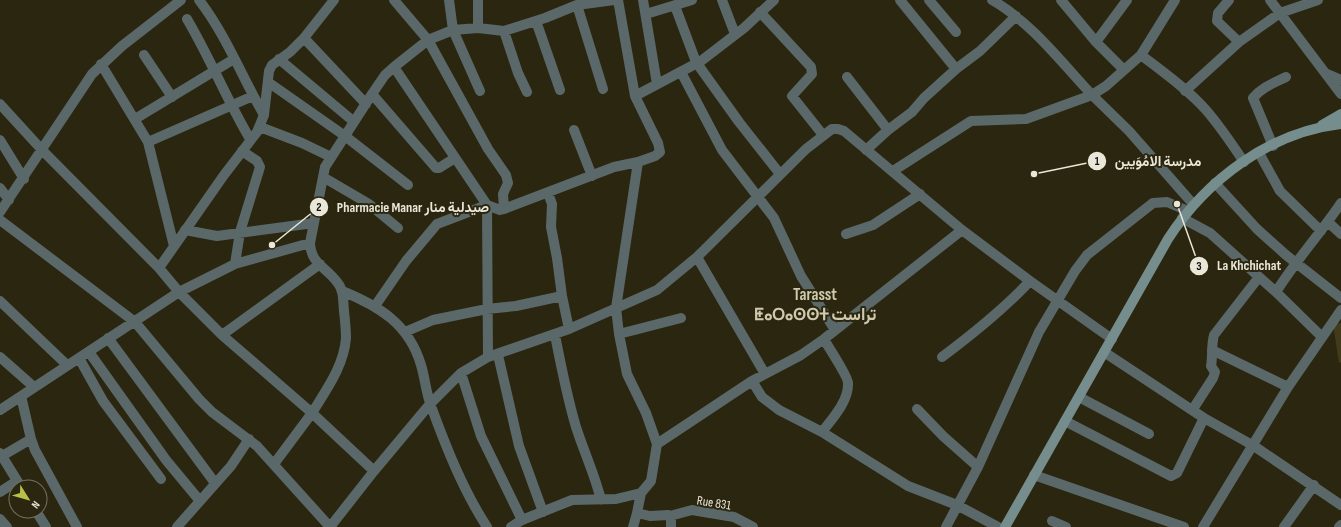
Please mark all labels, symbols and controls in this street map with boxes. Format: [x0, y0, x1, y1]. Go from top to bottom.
callout: مدرسة الامُوَيين [1087, 148, 1209, 174]
text: مدرسة الامُوَيين [1115, 153, 1202, 170]
text: 1 [1095, 154, 1100, 169]
callout: Pharmacie Manar صيدلية منار [309, 194, 498, 220]
text: Pharmacie Manar صيدلية منار [337, 199, 489, 216]
text: 2 [316, 200, 322, 215]
callout: La Khchichat [1189, 253, 1289, 279]
text: La Khchichat [1217, 257, 1281, 274]
text: 3 [1196, 259, 1202, 274]
district label: Tarasst ⵟⴰⵔⴰⵙⵙⵜ تراست [754, 285, 876, 325]
north arrow [8, 479, 48, 519]
street label: Rue 831 [696, 492, 733, 514]
text: N [29, 498, 43, 511]

